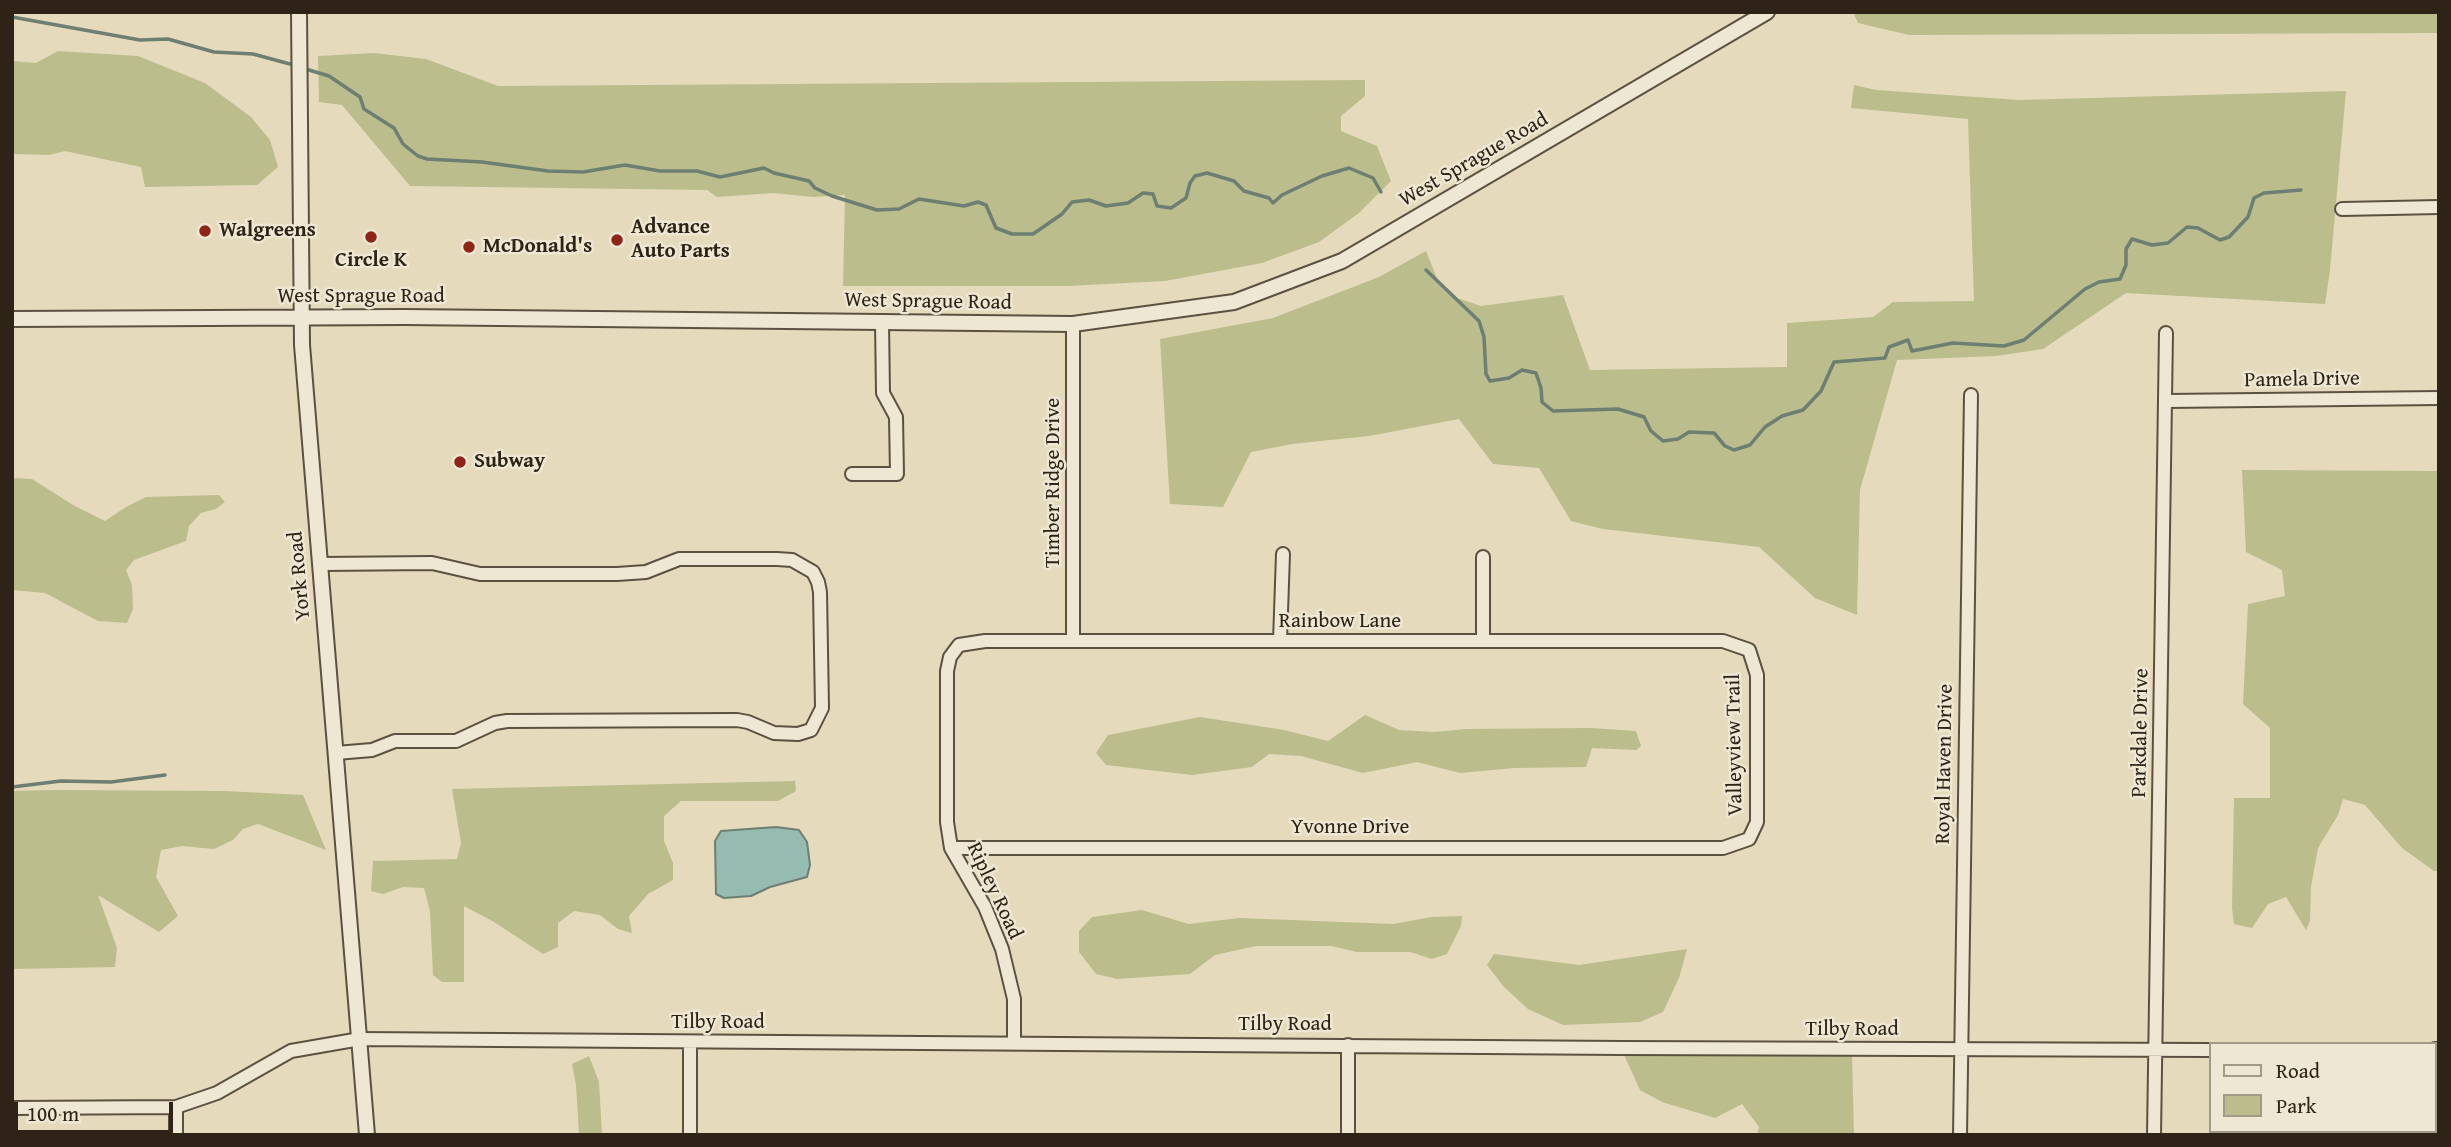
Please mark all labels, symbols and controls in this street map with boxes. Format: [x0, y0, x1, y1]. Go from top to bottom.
street label: West Sprague Road [1395, 107, 1553, 213]
place label: Advance Auto Parts [631, 215, 730, 265]
place label: Walgreens [219, 218, 316, 244]
marker: Walgreens [197, 223, 213, 239]
marker: Circle K [363, 229, 379, 245]
marker: Advance Auto Parts [609, 232, 625, 248]
place label: McDonald's [483, 234, 592, 260]
marker: McDonald's [461, 239, 477, 255]
place label: Circle K [335, 248, 407, 274]
street label: West Sprague Road [277, 284, 445, 310]
street label: West Sprague Road [844, 288, 1012, 316]
street label: Pamela Drive [2244, 366, 2360, 394]
street label: Timber Ridge Drive [1041, 398, 1067, 568]
place label: Subway [474, 449, 545, 475]
marker: Subway [452, 454, 468, 470]
street label: York Road [284, 530, 316, 622]
street label: Rainbow Lane [1279, 609, 1401, 635]
street label: Parkdale Drive [2127, 668, 2155, 798]
street label: Valleyview Trail [1721, 674, 1749, 816]
street label: Royal Haven Drive [1931, 684, 1959, 844]
street label: Yvonne Drive [1291, 815, 1409, 841]
street label: Ripley Road [961, 839, 1027, 943]
street label: Tilby Road [671, 1010, 765, 1036]
street label: Tilby Road [1238, 1012, 1332, 1038]
street label: Tilby Road [1805, 1017, 1899, 1043]
legend [2210, 1042, 2437, 1133]
text: Road [2276, 1055, 2320, 1086]
scale bar [18, 1088, 177, 1132]
text: Park [2276, 1090, 2317, 1121]
text: 100 m [27, 1098, 79, 1129]

